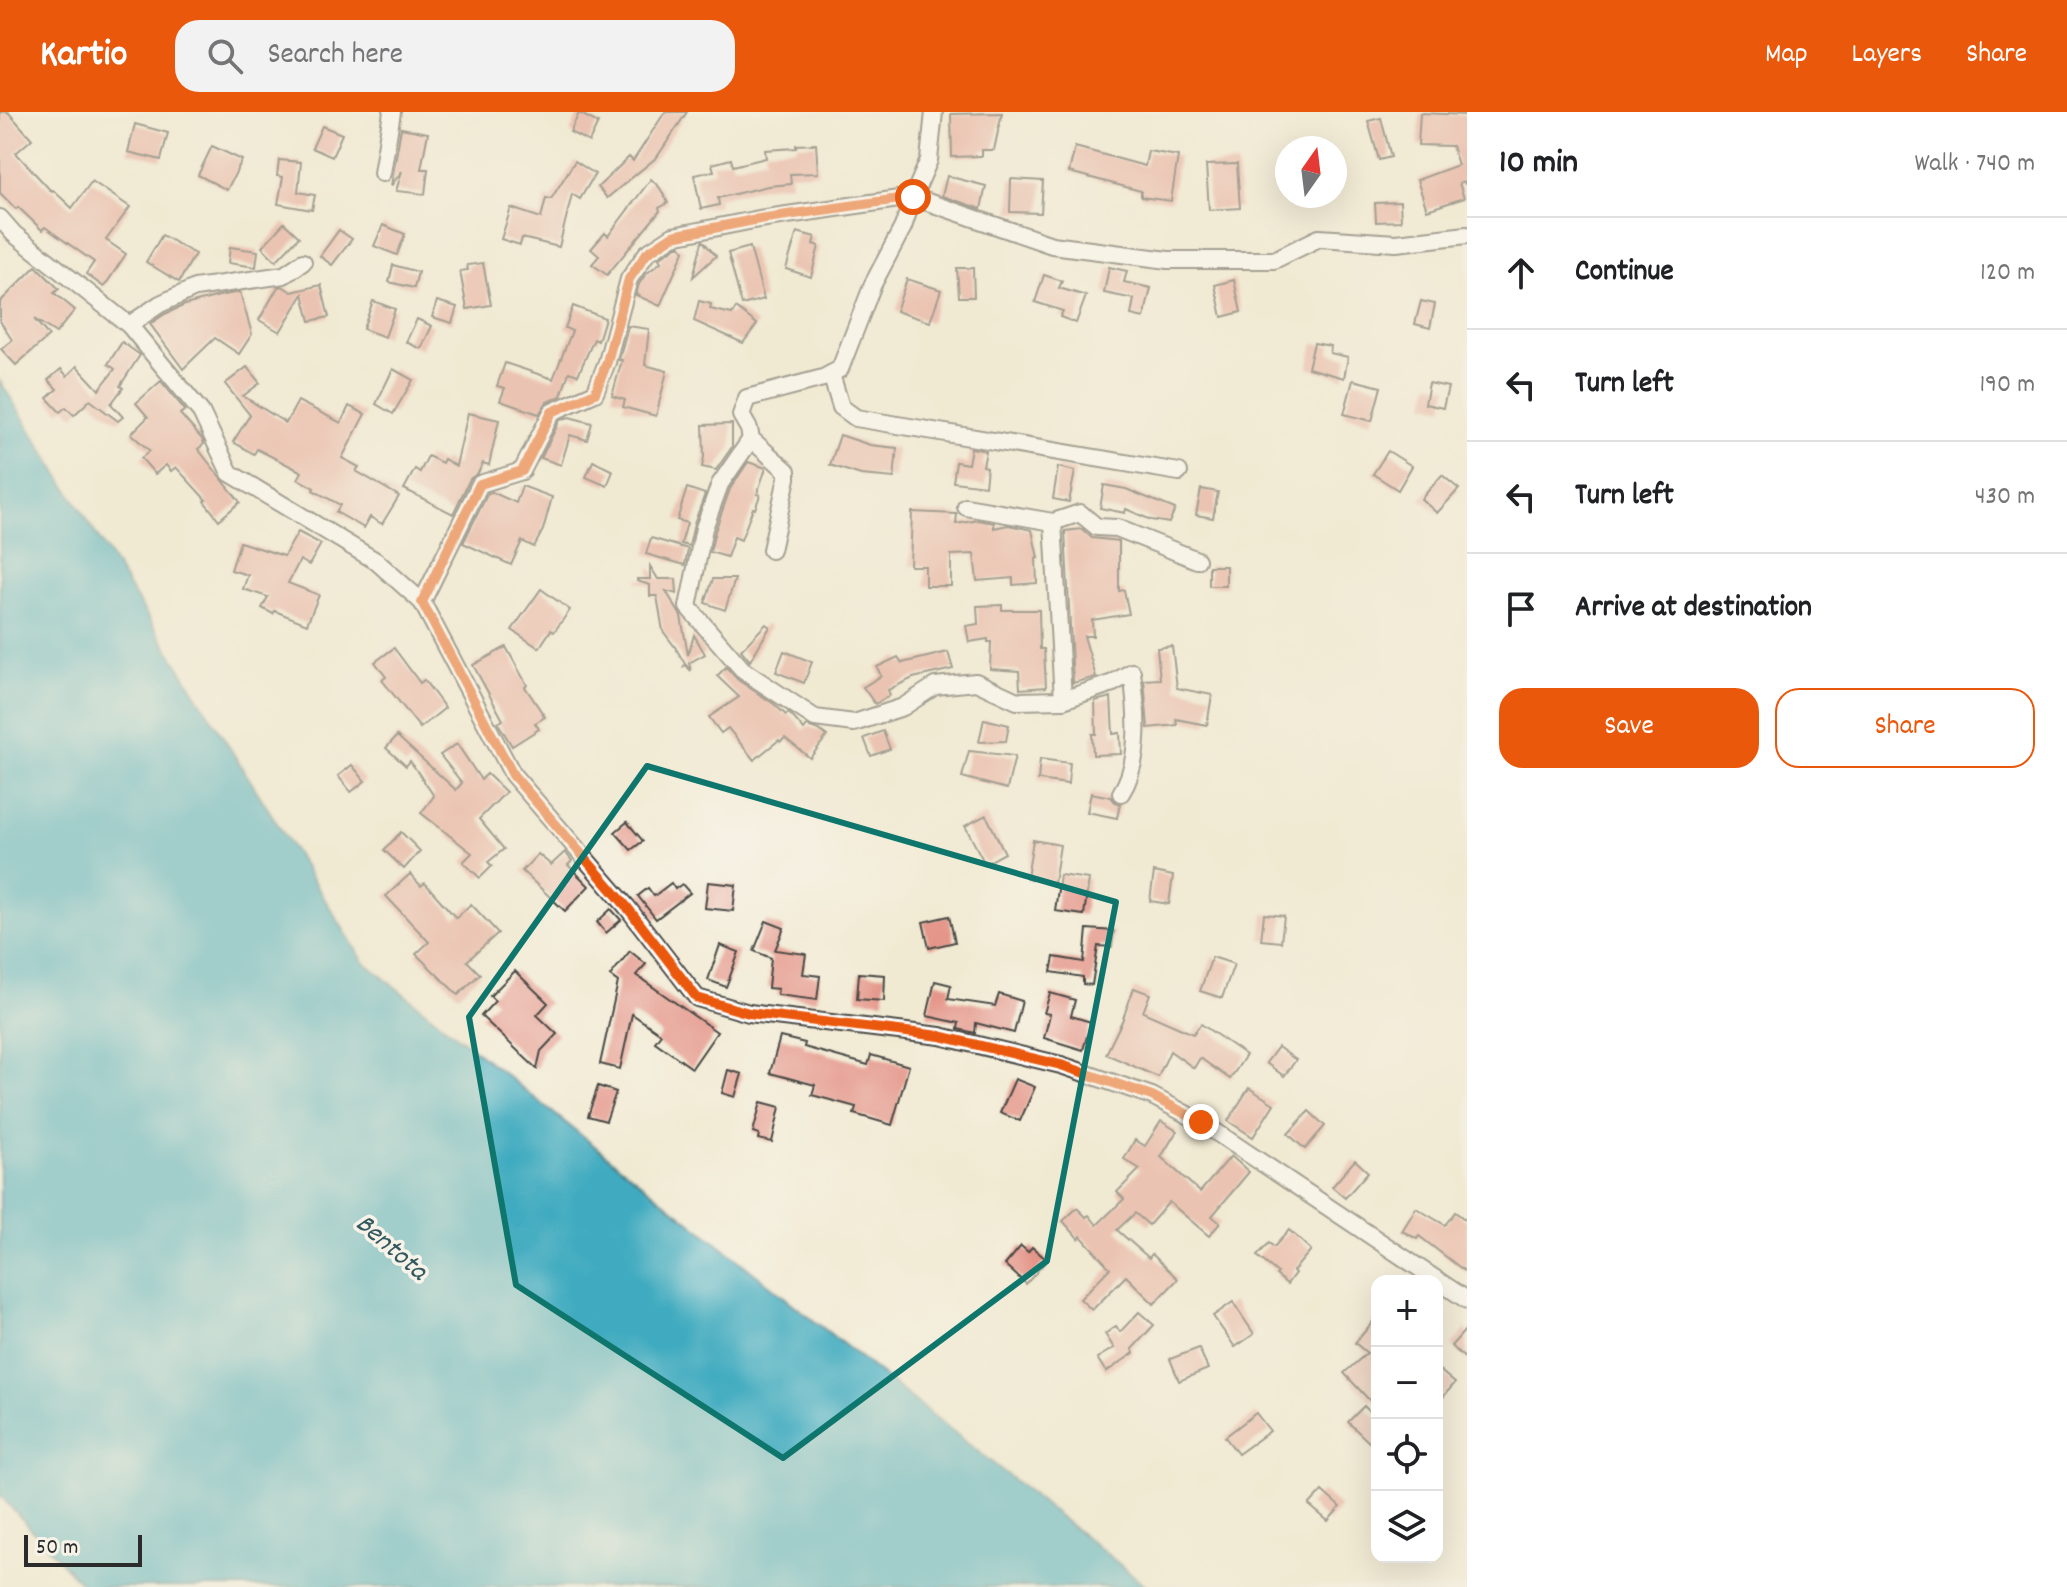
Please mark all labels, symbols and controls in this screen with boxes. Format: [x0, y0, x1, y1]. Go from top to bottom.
search box [175, 20, 735, 92]
text: Kartio [40, 29, 127, 84]
icon: search [203, 34, 247, 78]
text: Search here [267, 35, 403, 78]
text: Map [1765, 36, 1808, 76]
text: Layers [1852, 36, 1922, 76]
text: Share [1966, 36, 2027, 76]
north arrow [1275, 136, 1347, 208]
text: 10 min [1499, 140, 1578, 189]
text: Walk · 740 m [1914, 146, 2035, 183]
route start [895, 179, 931, 215]
icon: ahead [1499, 251, 1543, 295]
text: Continue [1575, 252, 1674, 295]
text: 120 m [1980, 255, 2035, 292]
icon: left [1499, 363, 1543, 407]
text: Turn left [1575, 364, 1674, 407]
text: 190 m [1979, 367, 2035, 404]
icon: left [1499, 475, 1543, 519]
text: Turn left [1575, 476, 1674, 519]
text: 430 m [1975, 479, 2035, 516]
icon: arrive [1499, 587, 1543, 631]
text: Arrive at destination [1575, 588, 1812, 631]
button: Save [1499, 688, 1759, 768]
button: Share [1775, 688, 2035, 768]
route end [1183, 1104, 1219, 1140]
water label: Bentota [345, 1206, 437, 1293]
map controls [1371, 1275, 1443, 1563]
button: + [1371, 1275, 1443, 1347]
button: − [1371, 1347, 1443, 1419]
button: locate [1371, 1419, 1443, 1491]
button: layers [1371, 1491, 1443, 1563]
scale bar [24, 1531, 142, 1567]
text: 50 m [36, 1533, 78, 1564]

